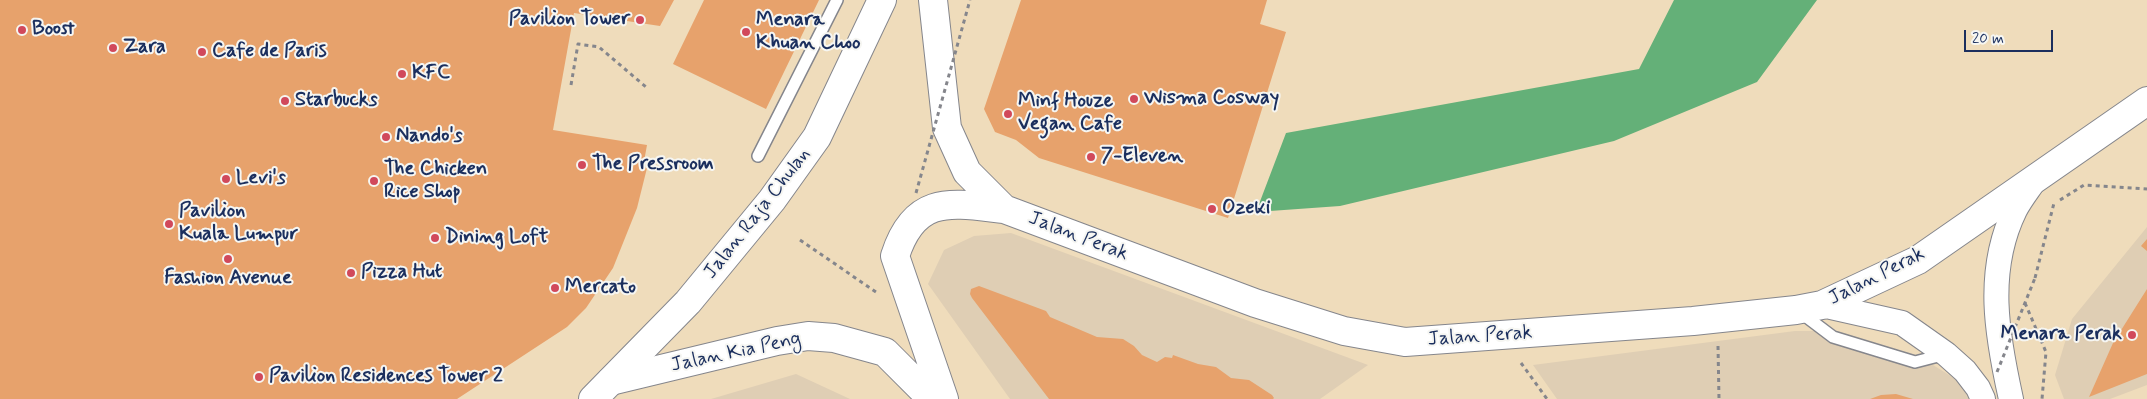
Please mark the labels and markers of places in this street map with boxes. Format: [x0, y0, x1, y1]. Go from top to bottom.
place label: Pavilion Tower [509, 8, 630, 32]
place label: Menara Khuan Choo [756, 9, 861, 56]
marker: Pavilion Tower [634, 14, 646, 26]
place label: Boost [32, 18, 75, 42]
marker: Boost [16, 24, 28, 36]
marker: Menara Khuan Choo [740, 26, 752, 38]
place label: Zara [123, 36, 166, 60]
place label: Cafe de Paris [212, 40, 327, 64]
marker: Zara [107, 42, 119, 54]
marker: Cafe de Paris [196, 46, 208, 58]
place label: KFC [412, 62, 450, 86]
marker: KFC [396, 68, 408, 80]
place label: Wisma Cosway [1144, 87, 1279, 111]
place label: Starbucks [295, 89, 377, 113]
place label: Minf Houze Vegan Cafe [1018, 90, 1122, 137]
marker: Wisma Cosway [1128, 93, 1140, 105]
marker: Starbucks [279, 95, 291, 107]
marker: Minf Houze Vegan Cafe [1002, 108, 1014, 120]
place label: Nando's [396, 125, 463, 149]
marker: Nando's [380, 131, 392, 143]
place label: 7-Eleven [1101, 145, 1183, 169]
marker: 7-Eleven [1085, 151, 1097, 163]
place label: The Pressroom [592, 153, 714, 177]
place label: The Chicken Rice Shop [384, 158, 487, 205]
marker: The Pressroom [576, 159, 588, 171]
place label: Levi's [236, 167, 286, 191]
marker: Levi's [220, 173, 232, 185]
marker: The Chicken Rice Shop [368, 175, 380, 187]
place label: Ozeki [1222, 197, 1270, 221]
place label: Pavilion Kuala Lumpur [179, 200, 298, 247]
marker: Ozeki [1206, 203, 1218, 215]
marker: Pavilion Kuala Lumpur [163, 218, 175, 230]
place label: Dining Loft [445, 226, 548, 250]
marker: Dining Loft [429, 232, 441, 244]
marker: Fashion Avenue [222, 253, 234, 265]
place label: Pizza Hut [361, 261, 442, 285]
place label: Fashion Avenue [164, 267, 292, 291]
marker: Pizza Hut [345, 267, 357, 279]
place label: Mercato [565, 276, 636, 300]
marker: Mercato [549, 282, 561, 294]
place label: Menara Perak [2001, 323, 2122, 347]
marker: Menara Perak [2126, 329, 2138, 341]
place label: Pavilion Residences Tower 2 [269, 365, 503, 389]
marker: Pavilion Residences Tower 2 [253, 371, 265, 383]

